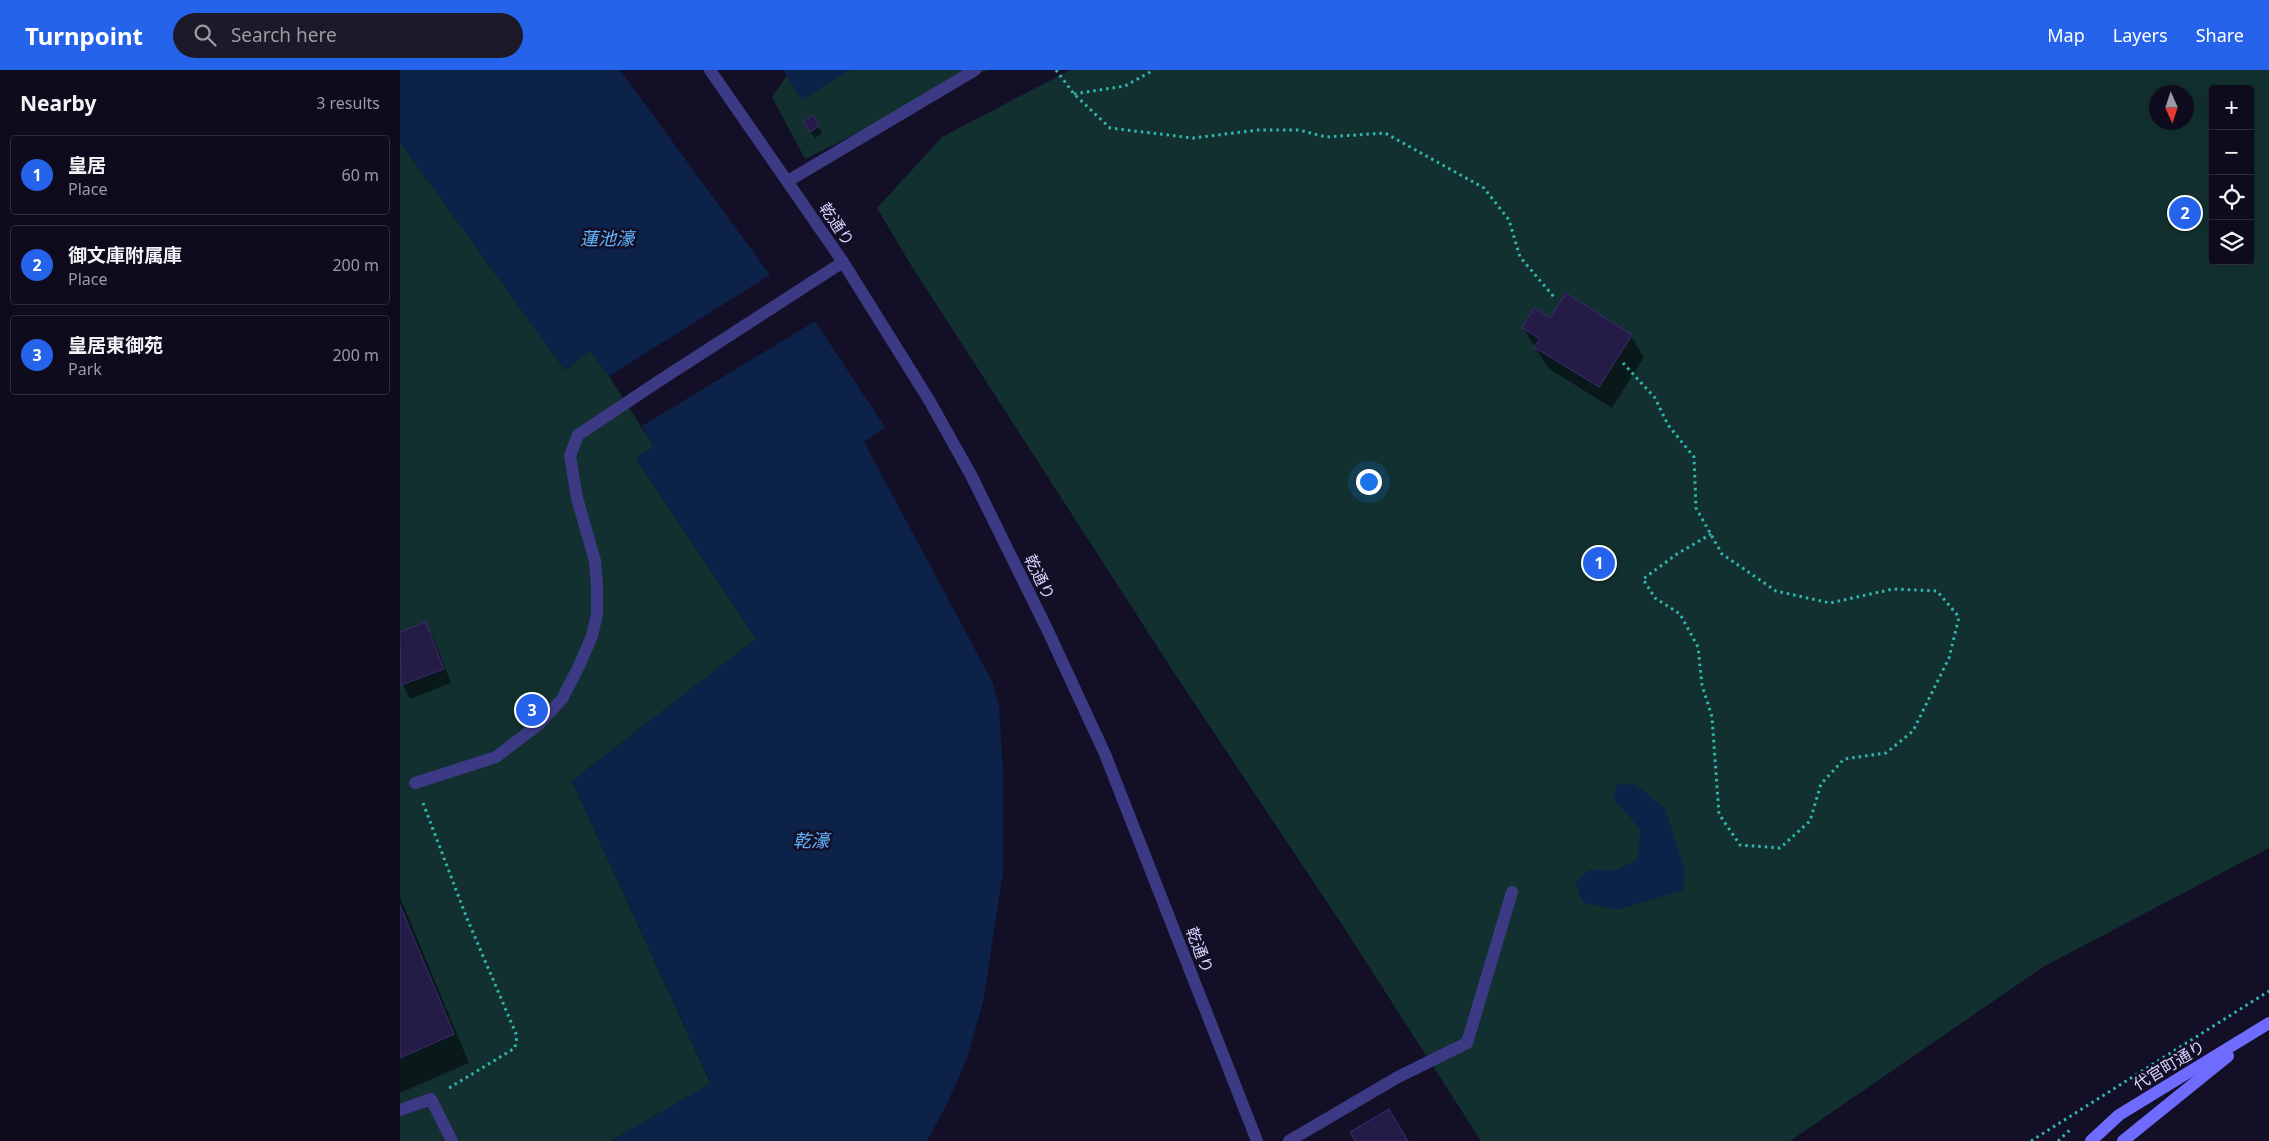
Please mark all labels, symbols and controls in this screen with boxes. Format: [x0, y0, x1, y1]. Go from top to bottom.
search box [173, 13, 523, 58]
text: Turnpoint [25, 19, 143, 52]
icon: search [191, 21, 219, 49]
text: Search here [231, 22, 337, 48]
text: Map [2047, 23, 2085, 47]
text: Layers [2113, 23, 2168, 47]
text: Share [2196, 23, 2244, 47]
north arrow [2149, 85, 2194, 130]
map controls [2209, 85, 2254, 265]
button: + [2209, 85, 2254, 130]
text: Nearby [20, 89, 96, 117]
text: 3 results [316, 92, 380, 114]
button: − [2209, 130, 2254, 175]
text: 皇居 [68, 152, 106, 178]
text: 1 [32, 164, 42, 186]
text: 60 m [342, 164, 379, 186]
button: locate [2209, 175, 2254, 220]
text: Place [68, 178, 108, 200]
pin: 2 [2169, 194, 2201, 232]
street label: 乾通り [814, 198, 860, 250]
button: layers [2209, 220, 2254, 265]
water label: 蓮池濠 [580, 226, 637, 250]
text: 御文庫附属庫 [68, 242, 182, 268]
text: 2 [32, 254, 42, 276]
text: 200 m [332, 254, 379, 276]
text: Place [68, 268, 108, 290]
text: 皇居東御苑 [68, 332, 163, 358]
text: 3 [32, 344, 42, 366]
text: 200 m [332, 344, 379, 366]
text: Park [68, 358, 102, 380]
your location [1356, 469, 1382, 495]
pin: 1 [1583, 544, 1615, 582]
street label: 乾通り [1020, 551, 1060, 603]
pin: 3 [516, 691, 548, 729]
water label: 乾濠 [793, 828, 832, 852]
street label: 乾通り [1181, 924, 1219, 976]
street label: 代官町通り [2129, 1035, 2209, 1095]

